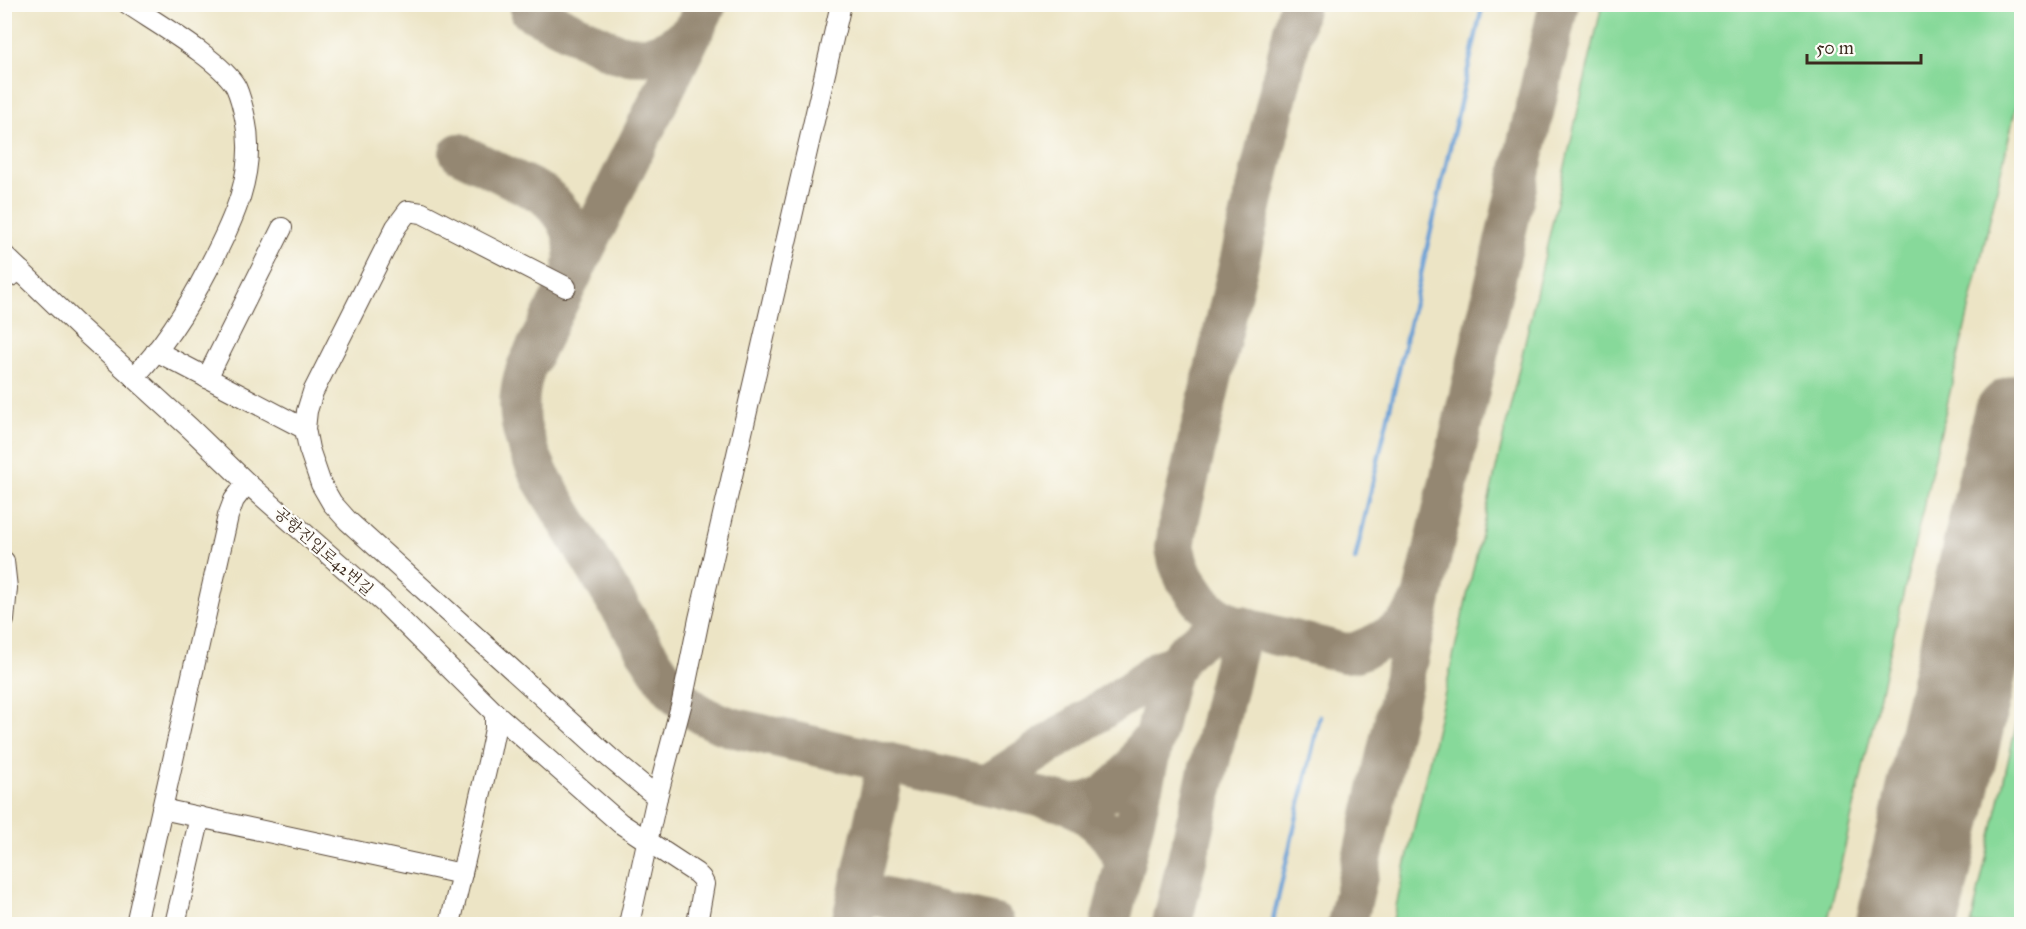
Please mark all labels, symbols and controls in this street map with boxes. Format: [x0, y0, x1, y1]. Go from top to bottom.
scale bar [1807, 27, 1921, 65]
text: 50 m [1816, 37, 1854, 59]
street label: 공항진입로42번길 [270, 503, 377, 600]

